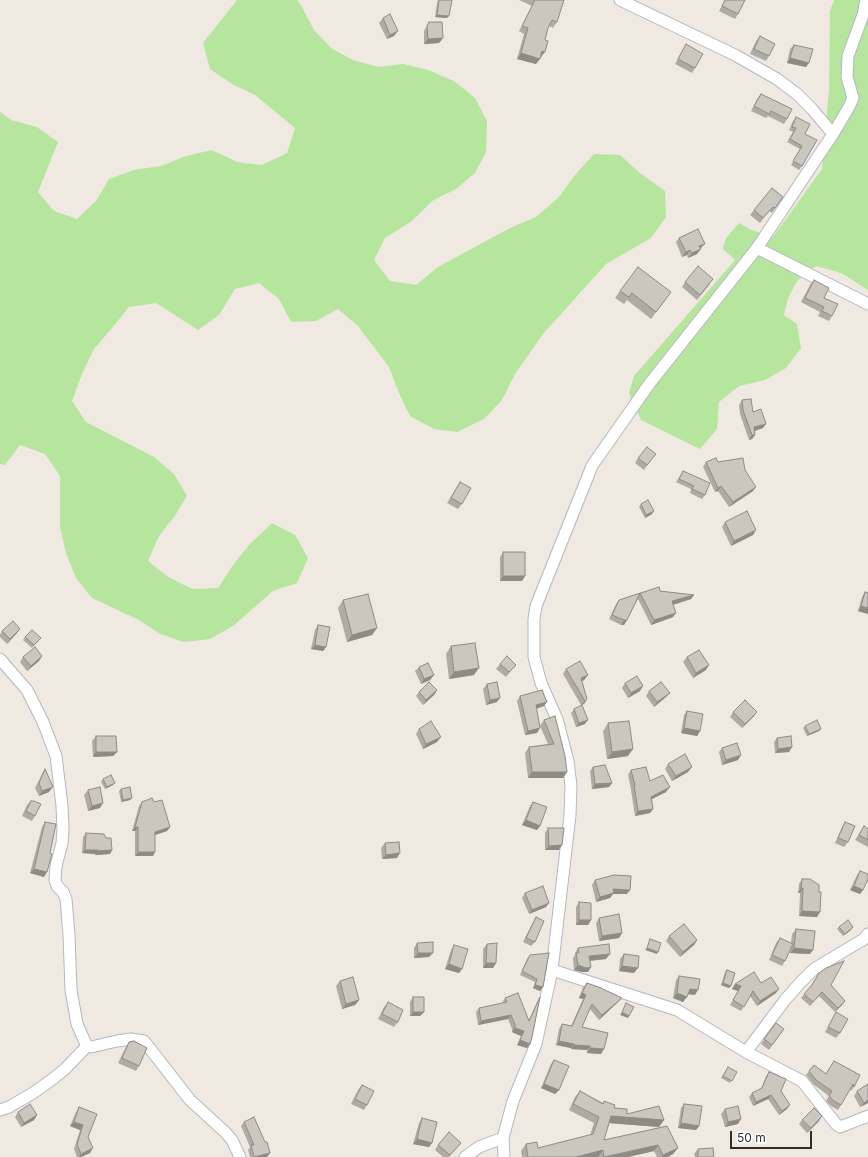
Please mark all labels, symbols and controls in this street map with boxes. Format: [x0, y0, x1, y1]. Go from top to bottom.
scale bar [732, 1123, 814, 1149]
text: 50 m [737, 1130, 766, 1145]

